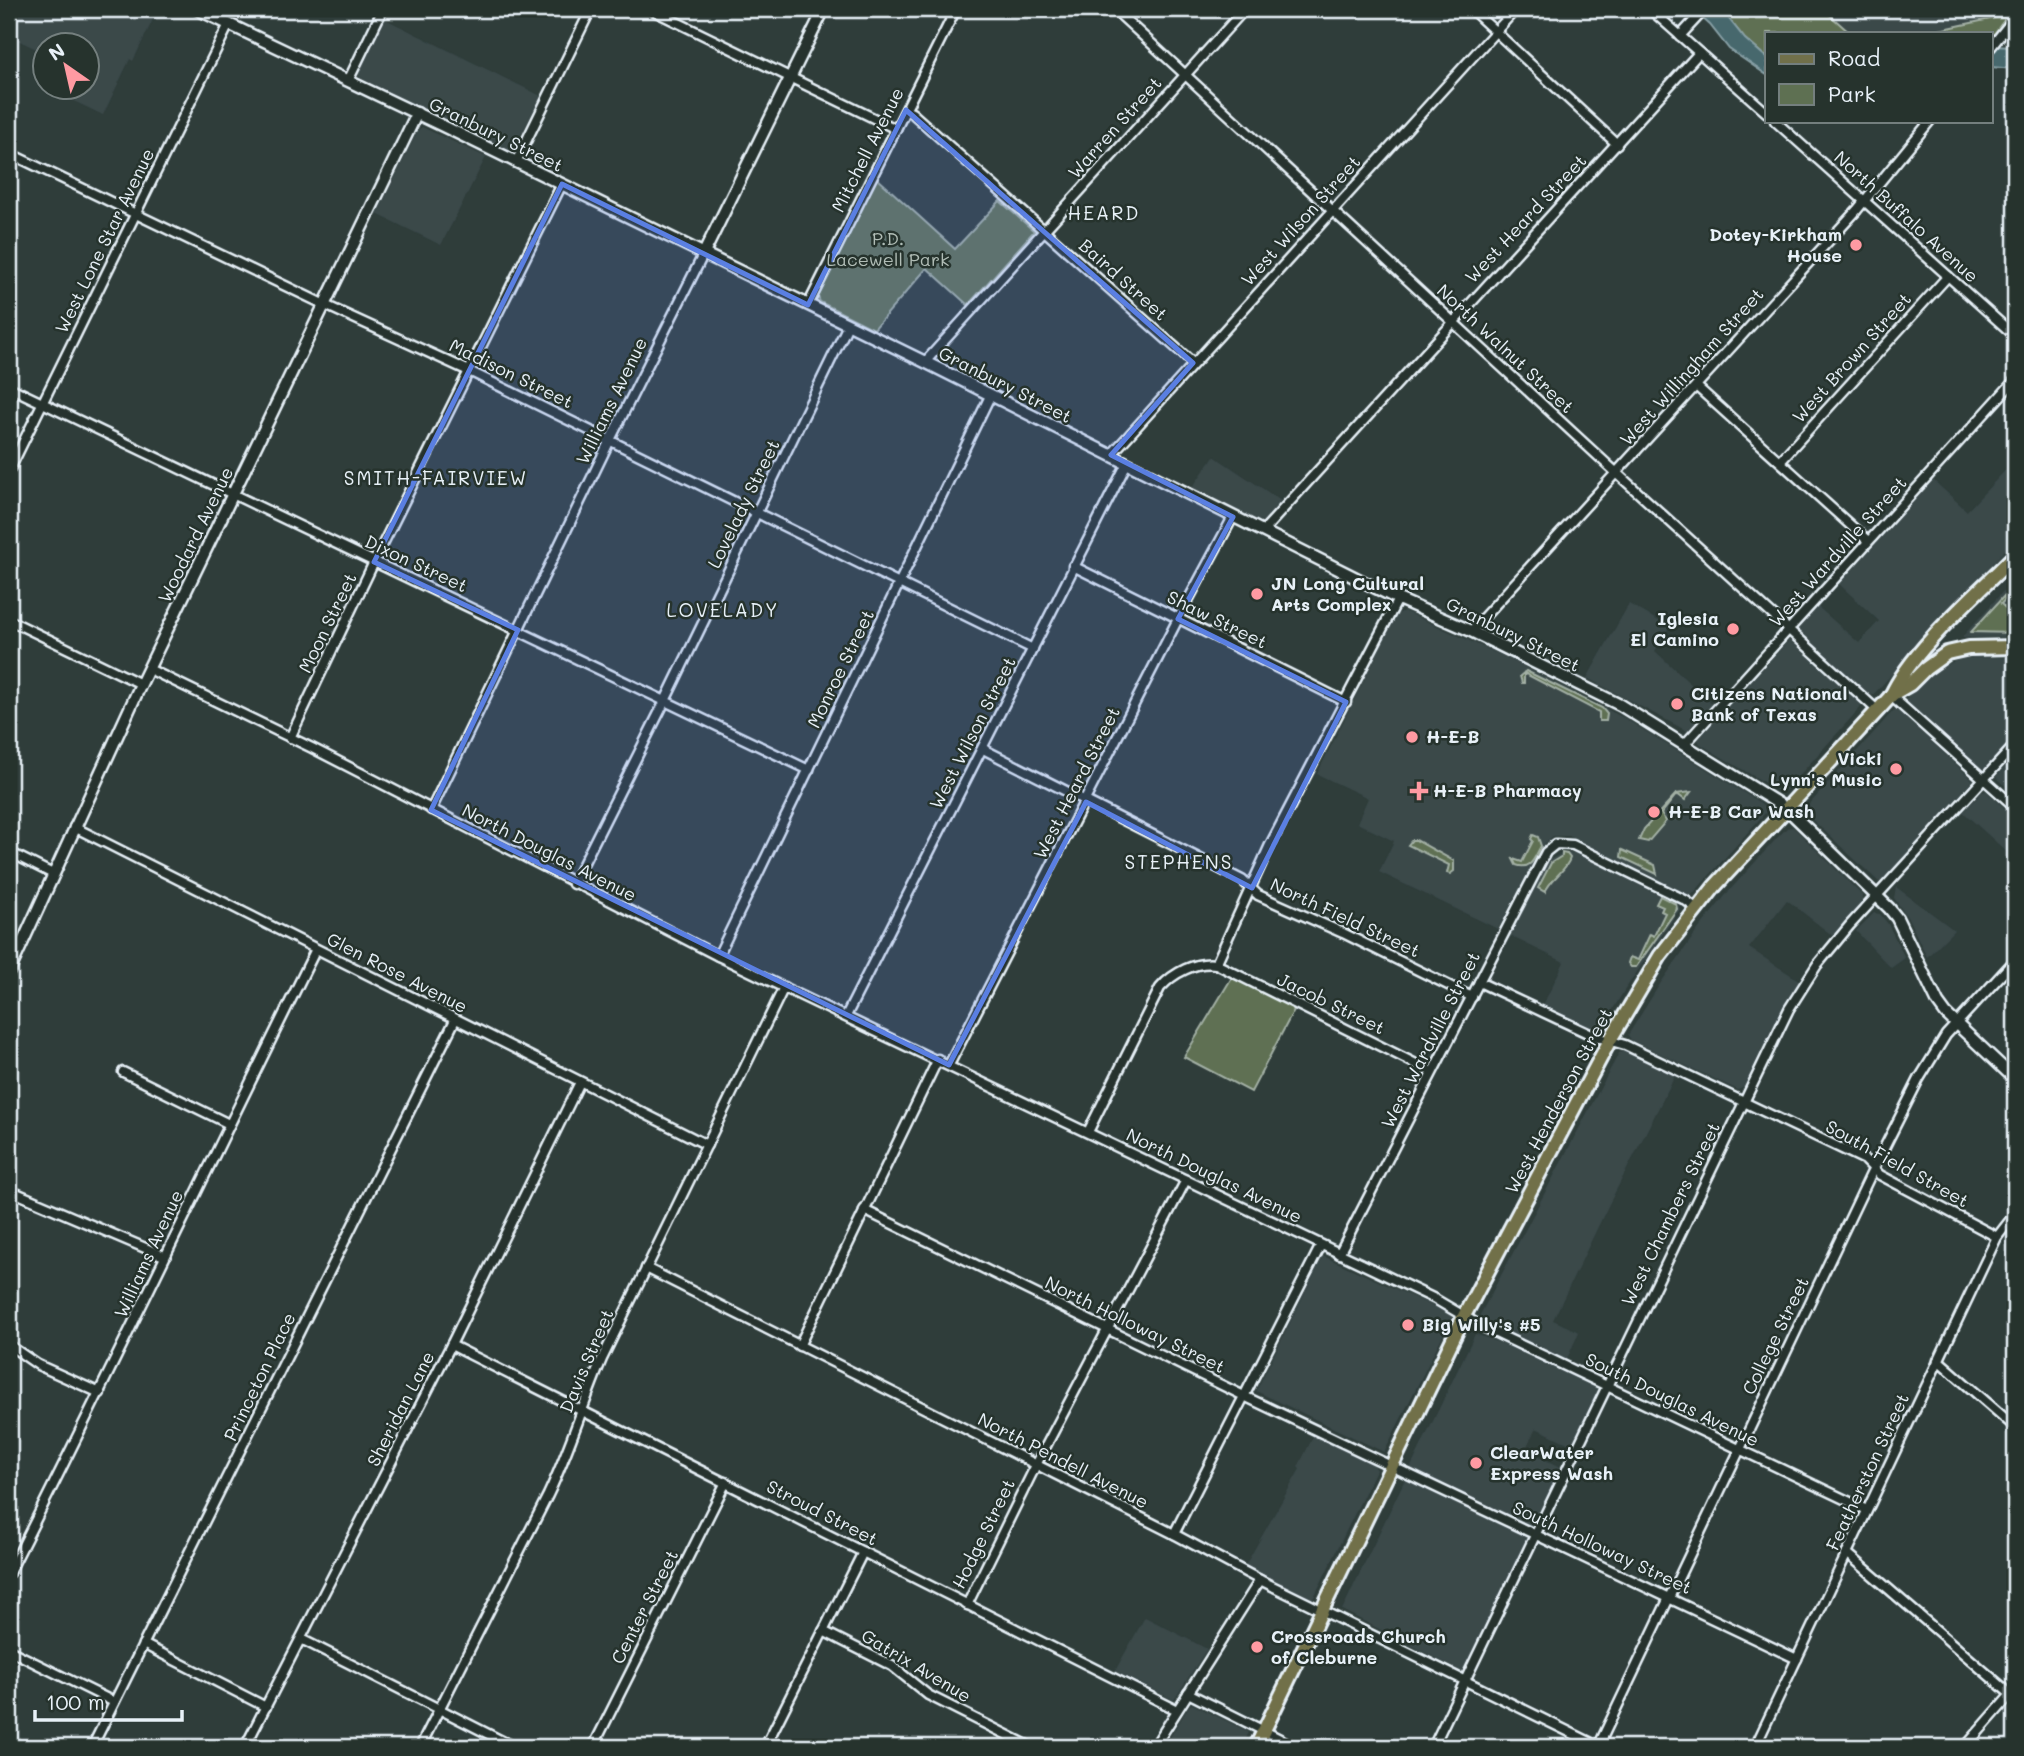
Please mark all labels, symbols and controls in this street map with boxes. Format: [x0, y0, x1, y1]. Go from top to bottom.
north arrow [32, 32, 102, 102]
legend [1765, 32, 1993, 122]
text: N [43, 37, 69, 66]
text: Road [1828, 44, 1880, 71]
street label: Warren Street [1062, 71, 1166, 183]
text: Park [1828, 80, 1876, 107]
street label: Mitchell Avenue [825, 83, 909, 216]
street label: Granbury Street [425, 91, 567, 177]
street label: West Lone Star Avenue [49, 144, 159, 337]
street label: North Buffalo Avenue [1829, 145, 1984, 288]
street label: West Heard Street [1459, 149, 1591, 288]
street label: West Wilson Street [1235, 150, 1365, 291]
district label: HEARD [1068, 200, 1140, 225]
place label: Dotey-Kirkham House [1709, 222, 1842, 267]
park label: P.D. Lacewell Park [826, 226, 950, 271]
street label: Baird Street [1074, 233, 1173, 325]
marker: Dotey-Kirkham House [1848, 237, 1864, 253]
street label: North Walnut Street [1432, 278, 1579, 418]
street label: West Willingham Street [1614, 282, 1769, 450]
street label: West Brown Street [1786, 287, 1916, 428]
street label: Madison Street [446, 333, 577, 413]
street label: Williams Avenue [570, 333, 652, 468]
street label: Granbury Street [935, 340, 1076, 428]
street label: Lovelady Street [702, 435, 785, 572]
street label: Woodard Avenue [152, 463, 238, 606]
district label: SMITH-FAIRVIEW [344, 465, 528, 490]
street label: West Wardville Street [1763, 471, 1911, 632]
street label: Dixon Street [361, 529, 472, 597]
street label: Moon Street [292, 568, 362, 677]
place label: JN Long Cultural Arts Complex [1271, 571, 1424, 616]
street label: Shaw Street [1163, 585, 1271, 654]
marker: JN Long Cultural Arts Complex [1249, 586, 1265, 602]
street label: Granbury Street [1442, 591, 1584, 677]
district label: LOVELADY [667, 597, 779, 622]
street label: Monroe Street [801, 605, 879, 732]
place label: Iglesia El Camino [1630, 606, 1719, 651]
marker: Iglesia El Camino [1725, 621, 1741, 637]
street label: West Wilson Street [923, 652, 1021, 813]
place label: Citizens National Bank of Texas [1691, 681, 1847, 726]
marker: Citizens National Bank of Texas [1669, 696, 1685, 712]
street label: West Heard Street [1027, 702, 1125, 863]
place label: H-E-B [1426, 724, 1479, 748]
marker: H-E-B [1404, 729, 1420, 745]
place label: Vicki Lynn's Music [1770, 746, 1882, 791]
marker: Vicki Lynn's Music [1888, 761, 1904, 777]
place label: H-E-B Pharmacy [1433, 778, 1582, 802]
marker: H-E-B Pharmacy [1411, 783, 1427, 799]
street label: North Douglas Avenue [458, 798, 641, 907]
place label: H-E-B Car Wash [1668, 799, 1814, 823]
marker: H-E-B Car Wash [1646, 804, 1662, 820]
district label: STEPHENS [1125, 849, 1233, 874]
street label: North Field Street [1267, 872, 1424, 962]
street label: Glen Rose Avenue [323, 926, 472, 1018]
street label: West Wardville Street [1375, 947, 1485, 1132]
street label: Jacob Street [1274, 967, 1389, 1040]
street label: West Henderson Street [1499, 1003, 1617, 1198]
street label: South Field Street [1822, 1114, 1973, 1212]
street label: West Chambers Street [1615, 1118, 1725, 1309]
street label: North Douglas Avenue [1123, 1122, 1306, 1228]
street label: Williams Avenue [108, 1186, 188, 1321]
street label: North Holloway Street [1041, 1270, 1230, 1378]
street label: College Street [1736, 1273, 1814, 1398]
street label: Davis Street [553, 1305, 619, 1416]
street label: Princeton Place [218, 1308, 301, 1445]
place label: Big Willy's #5 [1422, 1312, 1540, 1336]
marker: Big Willy's #5 [1400, 1317, 1416, 1333]
street label: Sheridan Lane [361, 1347, 439, 1470]
street label: South Douglas Avenue [1582, 1347, 1763, 1452]
street label: Featherston Street [1820, 1389, 1914, 1554]
street label: North Pendell Avenue [974, 1407, 1153, 1514]
place label: ClearWater Express Wash [1490, 1440, 1613, 1485]
marker: ClearWater Express Wash [1468, 1455, 1484, 1471]
street label: Stroud Street [763, 1474, 882, 1551]
street label: Hodge Street [946, 1475, 1020, 1593]
street label: South Holloway Street [1509, 1495, 1696, 1599]
street label: Center Street [605, 1545, 683, 1668]
street label: Gatrix Avenue [857, 1623, 976, 1707]
place label: Crossroads Church of Cleburne [1271, 1624, 1446, 1669]
marker: Crossroads Church of Cleburne [1249, 1639, 1265, 1655]
scale bar [35, 1679, 182, 1723]
text: 100 m [46, 1688, 105, 1715]

